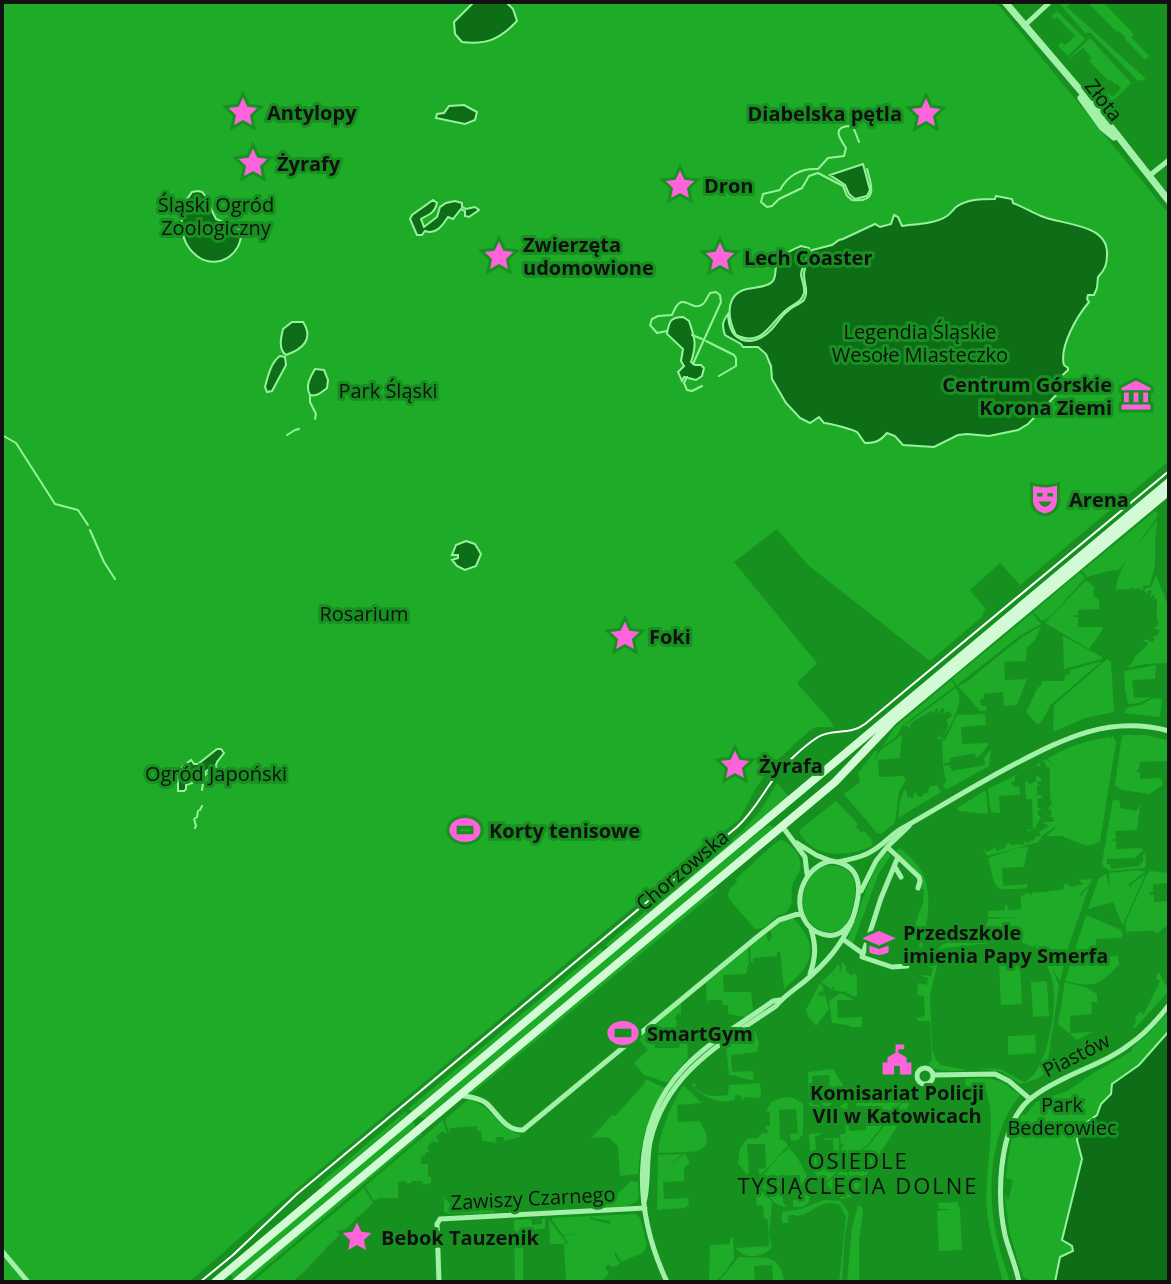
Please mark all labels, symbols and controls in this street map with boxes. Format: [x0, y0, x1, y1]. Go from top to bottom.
street label: Złota [1079, 73, 1129, 127]
place icon: Antylopy [226, 95, 260, 129]
place icon: Diabelska pętla [909, 96, 943, 130]
place label: Antylopy [267, 99, 357, 126]
place label: Diabelska pętla [747, 100, 902, 127]
place icon: Żyrafy [236, 146, 270, 180]
place label: Żyrafy [277, 150, 341, 177]
place icon: Dron [663, 168, 697, 202]
place label: Dron [704, 172, 753, 199]
park label: Śląski Ogród Zoologiczny [158, 191, 274, 241]
place label: Zwierzęta udomowione [523, 231, 654, 281]
place icon: Zwierzęta udomowione [482, 239, 516, 273]
place icon: Lech Coaster [703, 240, 737, 274]
place label: Lech Coaster [744, 244, 872, 271]
park label: Legendia Śląskie Wesołe Miasteczko [832, 318, 1008, 368]
place label: Centrum Górskie Korona Ziemi [942, 371, 1112, 421]
park label: Park Śląski [338, 377, 438, 404]
museum icon: Centrum Górskie Korona Ziemi [1119, 378, 1153, 412]
theatre icon: Arena [1028, 482, 1062, 516]
place label: Arena [1069, 486, 1129, 513]
park label: Rosarium [319, 600, 409, 627]
place icon: Foki [608, 619, 642, 653]
place label: Foki [649, 623, 691, 650]
place icon: Żyrafa [718, 748, 752, 782]
place label: Żyrafa [759, 752, 823, 779]
park label: Ogród Japoński [145, 760, 287, 787]
sports icon: Korty tenisowe [448, 813, 482, 847]
place label: Korty tenisowe [489, 817, 640, 844]
street label: Chorzowska [630, 823, 734, 917]
place label: Przedszkole imienia Papy Smerfa [903, 919, 1108, 969]
school or university icon: Przedszkole imienia Papy Smerfa [862, 926, 896, 960]
sports icon: SmartGym [606, 1016, 640, 1050]
place label: SmartGym [647, 1020, 753, 1047]
street label: Piastów [1038, 1026, 1115, 1083]
public building icon: Komisariat Policji VII w Katowicach [880, 1043, 914, 1077]
place label: Komisariat Policji VII w Katowicach [810, 1079, 984, 1129]
park label: Park Bederowiec [1007, 1091, 1117, 1141]
district label: OSIEDLE TYSIĄCLECIA DOLNE [737, 1145, 979, 1200]
street label: Zawiszy Czarnego [450, 1180, 616, 1216]
place icon: Bebok Tauzenik [340, 1220, 374, 1254]
place label: Bebok Tauzenik [381, 1224, 540, 1251]

